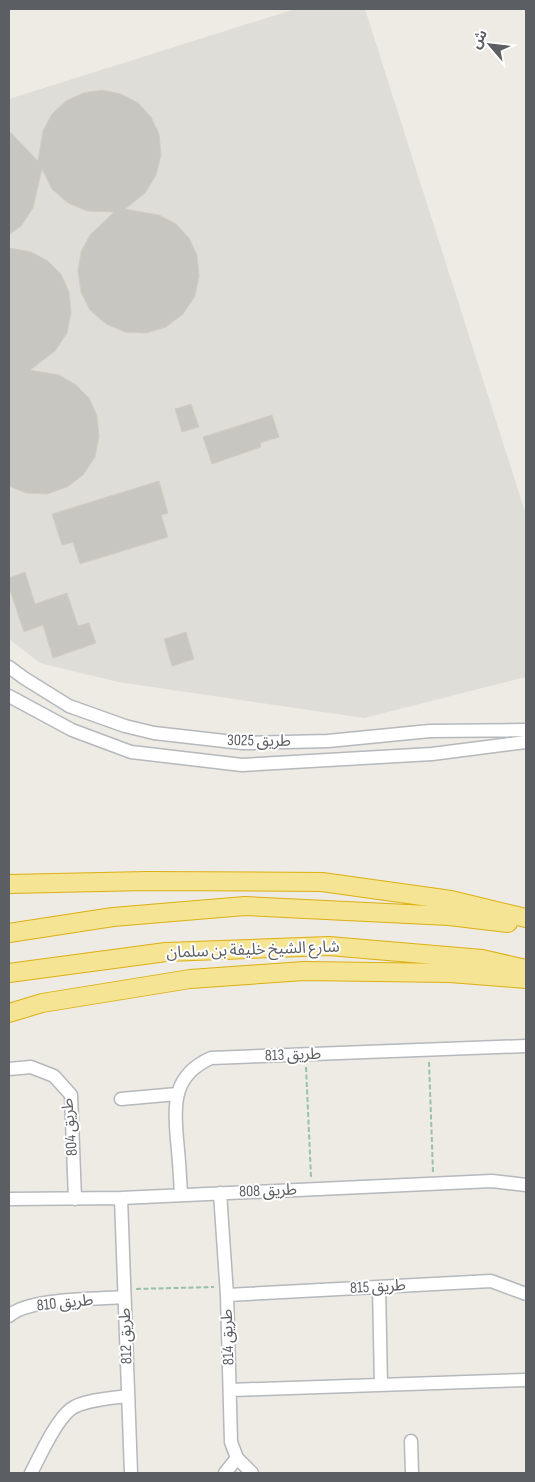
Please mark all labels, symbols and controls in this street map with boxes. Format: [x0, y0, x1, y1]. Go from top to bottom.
north arrow [465, 20, 515, 70]
text: ش [467, 27, 491, 52]
street label: طريق 3025 [227, 731, 291, 751]
street label: شارع الشيخ خليفة بن سلمان [166, 937, 340, 965]
street label: طريق 813 [265, 1045, 322, 1065]
street label: طريق 804 [58, 1097, 82, 1157]
street label: طريق 808 [239, 1180, 298, 1202]
street label: طريق 815 [350, 1276, 407, 1298]
street label: طريق 810 [36, 1291, 94, 1315]
street label: طريق 812 [116, 1307, 136, 1364]
street label: طريق 814 [218, 1308, 238, 1365]

